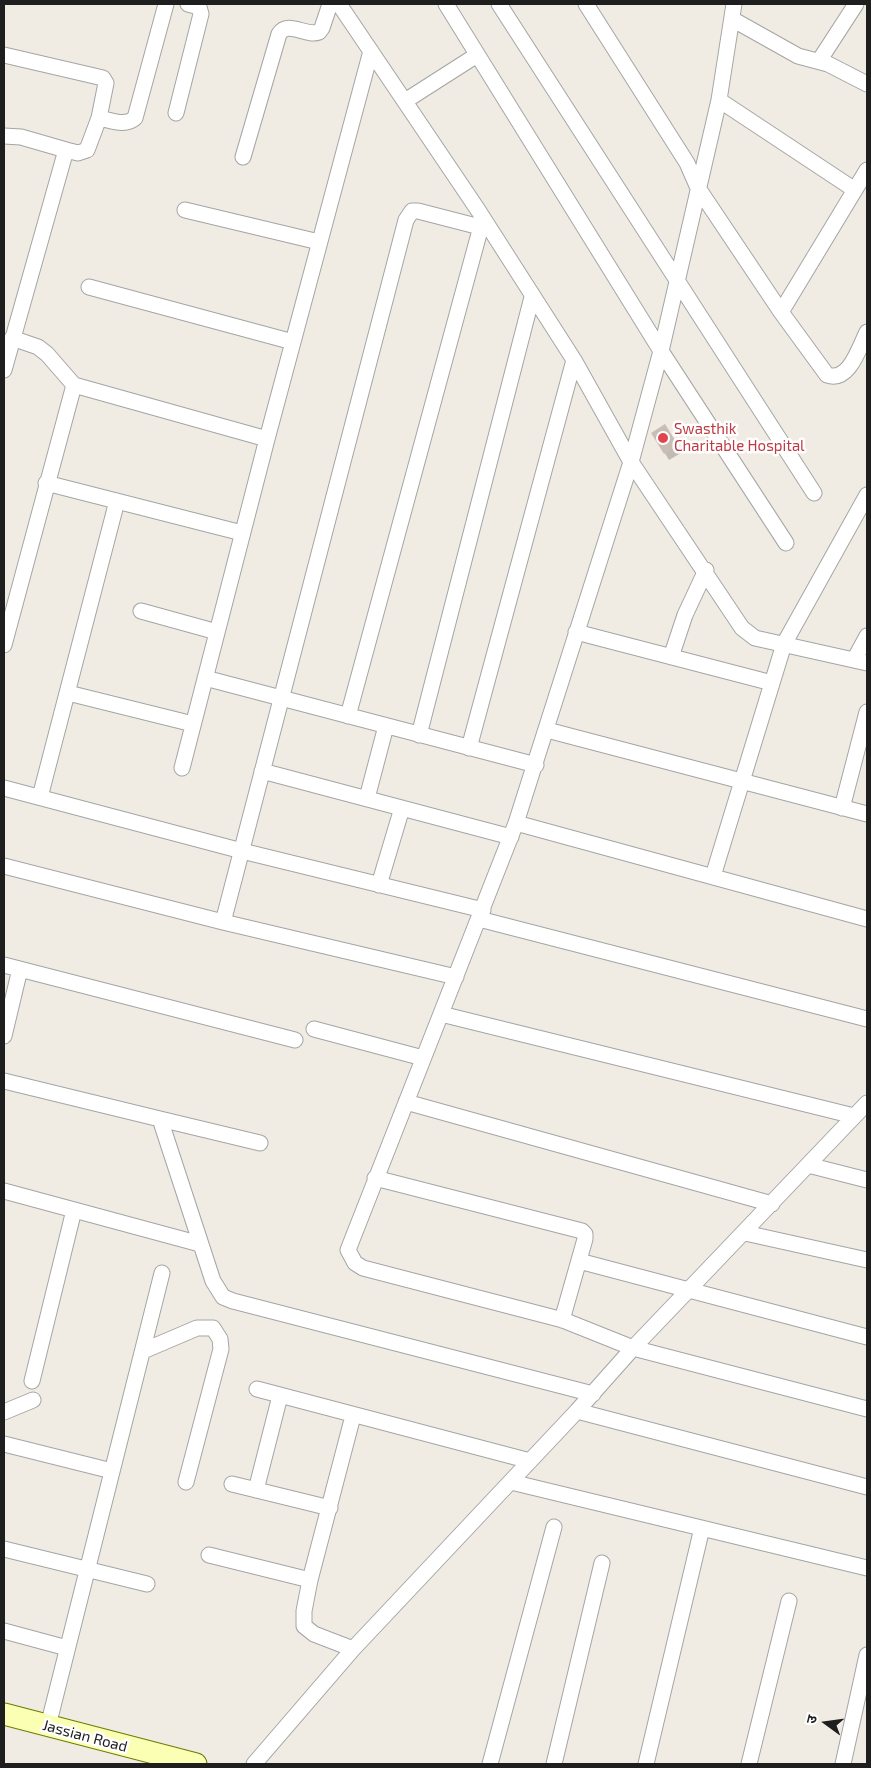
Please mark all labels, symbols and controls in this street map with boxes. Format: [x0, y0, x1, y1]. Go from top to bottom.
place label: Swasthik Charitable Hospital [674, 420, 805, 455]
marker: Swasthik Charitable Hospital [656, 431, 670, 445]
north arrow [801, 1698, 851, 1748]
text: उ [802, 1713, 820, 1725]
street label: Jassian Road [41, 1716, 129, 1756]

